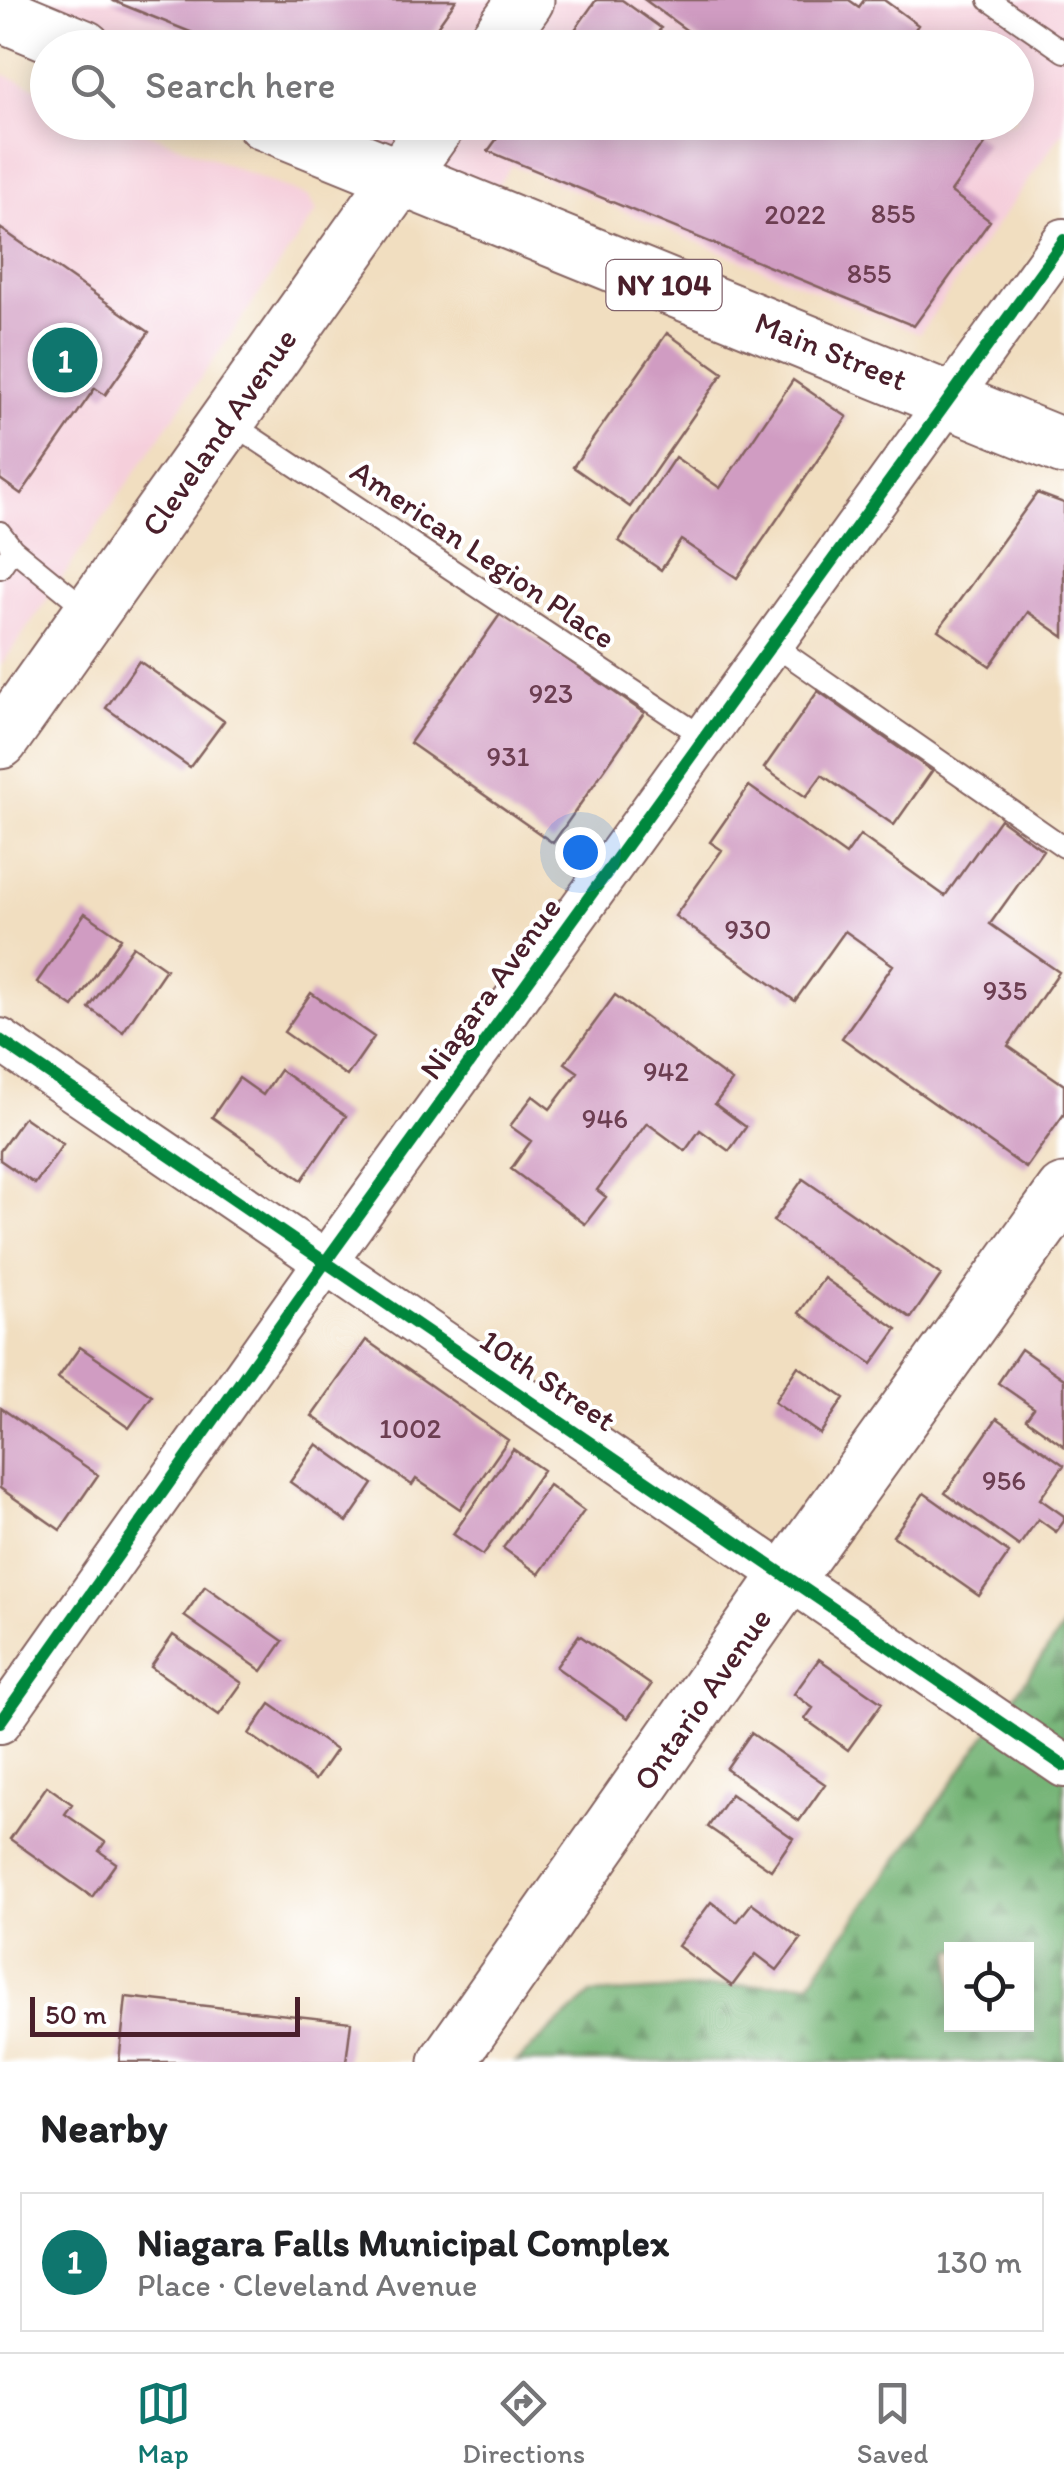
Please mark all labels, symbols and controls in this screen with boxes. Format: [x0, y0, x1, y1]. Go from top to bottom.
search box [30, 30, 1034, 140]
icon: search [65, 58, 120, 113]
text: Search here [145, 62, 336, 108]
house number: 855 [871, 196, 915, 230]
house number: 2022 [764, 197, 826, 231]
house number: 855 [847, 256, 891, 290]
road number: NY 104 [606, 260, 722, 310]
street label: Main Street [749, 303, 913, 399]
street label: Cleveland Avenue [133, 321, 305, 543]
pin: 1 [32, 322, 98, 398]
street label: American Legion Place [343, 451, 623, 657]
house number: 923 [529, 676, 573, 710]
house number: 931 [487, 739, 529, 773]
your location [555, 827, 606, 878]
street label: Niagara Avenue [411, 889, 569, 1087]
house number: 930 [724, 912, 772, 946]
house number: 935 [983, 973, 1027, 1007]
house number: 942 [643, 1054, 689, 1088]
house number: 946 [582, 1101, 628, 1135]
street label: 10th Street [473, 1321, 623, 1439]
house number: 1002 [379, 1411, 441, 1445]
house number: 956 [982, 1463, 1026, 1497]
street label: Ontario Avenue [625, 1600, 779, 1798]
map controls [944, 1942, 1034, 2032]
button: locate [944, 1942, 1034, 2032]
scale bar [30, 1992, 300, 2036]
text: 50 m [45, 1997, 107, 2031]
text: Nearby [40, 2102, 167, 2153]
text: Niagara Falls Municipal Complex [137, 2220, 669, 2266]
text: 1 [67, 2243, 82, 2281]
text: 130 m [936, 2243, 1022, 2281]
text: Place · Cleveland Avenue [137, 2266, 477, 2304]
tab: Map [136, 2376, 191, 2470]
tab: Directions [462, 2376, 585, 2470]
tab: Saved [857, 2376, 928, 2470]

